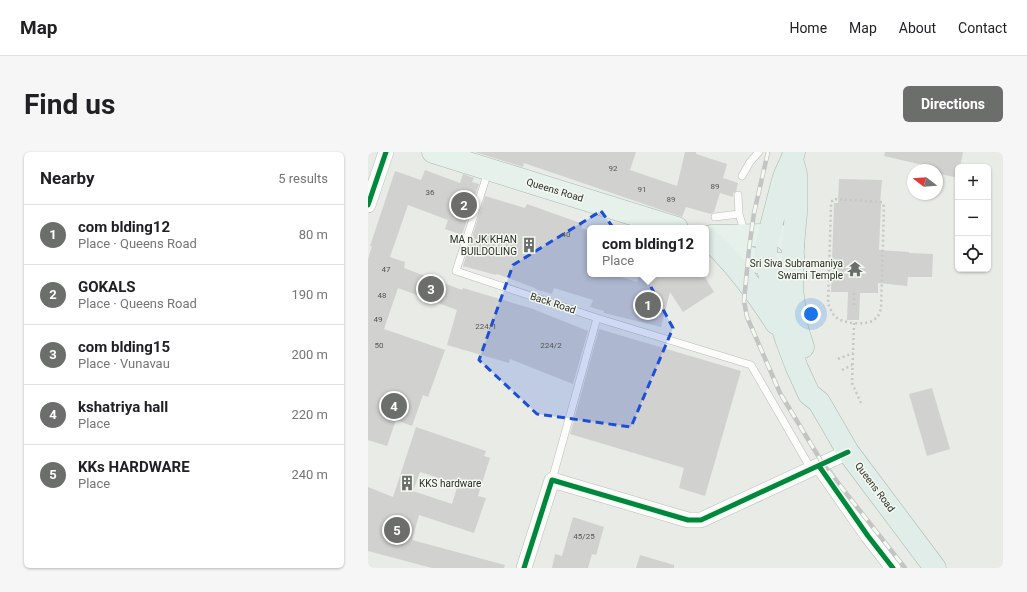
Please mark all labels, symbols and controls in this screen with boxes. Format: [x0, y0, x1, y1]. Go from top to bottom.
text: Map [20, 16, 58, 39]
text: Home [789, 20, 827, 36]
text: Map [849, 20, 877, 36]
text: About [899, 20, 936, 36]
text: Contact [958, 20, 1007, 36]
button: Directions [903, 86, 1003, 122]
text: Find us [24, 88, 115, 121]
house number: 92 [609, 164, 618, 173]
north arrow [907, 164, 943, 200]
map controls [955, 164, 991, 272]
button: + [955, 164, 991, 200]
text: Nearby [40, 168, 95, 188]
text: 5 results [278, 171, 328, 186]
street label: Queens Road [525, 176, 585, 204]
house number: 89 [711, 182, 720, 191]
house number: 91 [638, 185, 647, 194]
house number: 36 [426, 188, 435, 197]
pin: 2 [451, 190, 477, 220]
house number: 89 [667, 195, 676, 204]
button: − [955, 200, 991, 236]
text: com blding12 [78, 218, 170, 236]
popup [587, 225, 709, 277]
text: 1 [49, 227, 57, 242]
text: 80 m [299, 227, 328, 242]
house number: 40 [562, 230, 571, 239]
place label: MA n JK KHAN BUILDOLING [450, 234, 517, 257]
text: com blding12 [602, 235, 694, 253]
text: Place · Queens Road [78, 236, 197, 251]
building icon: MA n JK KHAN BUILDOLING [520, 236, 538, 254]
button: locate [955, 236, 991, 272]
text: Place [602, 253, 634, 268]
place label: Sri Siva Subramaniya Swami Temple [750, 258, 843, 281]
temple icon: Sri Siva Subramaniya Swami Temple [846, 260, 864, 278]
house number: 47 [382, 265, 391, 274]
pin: 3 [418, 274, 444, 304]
text: GOKALS [78, 278, 136, 296]
text: 2 [49, 287, 57, 302]
text: 190 m [291, 287, 328, 302]
street label: Back Road [529, 290, 577, 316]
pin: 1 [635, 290, 661, 320]
house number: 48 [378, 291, 387, 300]
text: Place · Queens Road [78, 296, 197, 311]
your location [801, 304, 821, 324]
house number: 49 [374, 315, 383, 324]
house number: 224/1 [475, 322, 497, 331]
text: com blding15 [78, 338, 170, 356]
house number: 50 [375, 341, 384, 350]
house number: 224/2 [540, 341, 562, 350]
text: 3 [49, 347, 57, 362]
text: 200 m [291, 347, 328, 362]
text: Place · Vunavau [78, 356, 170, 371]
pin: 4 [381, 391, 407, 421]
text: kshatriya hall [78, 398, 168, 416]
text: 4 [49, 407, 57, 422]
text: 220 m [291, 407, 328, 422]
text: Place [78, 416, 110, 431]
text: KKs HARDWARE [78, 458, 190, 476]
street label: Queens Road [853, 460, 897, 514]
text: 5 [49, 467, 57, 482]
text: 240 m [291, 467, 328, 482]
building icon: KKS hardware [398, 474, 416, 492]
text: Place [78, 476, 110, 491]
place label: KKS hardware [419, 478, 481, 489]
pin: 5 [384, 515, 410, 545]
house number: 45/25 [573, 532, 595, 541]

